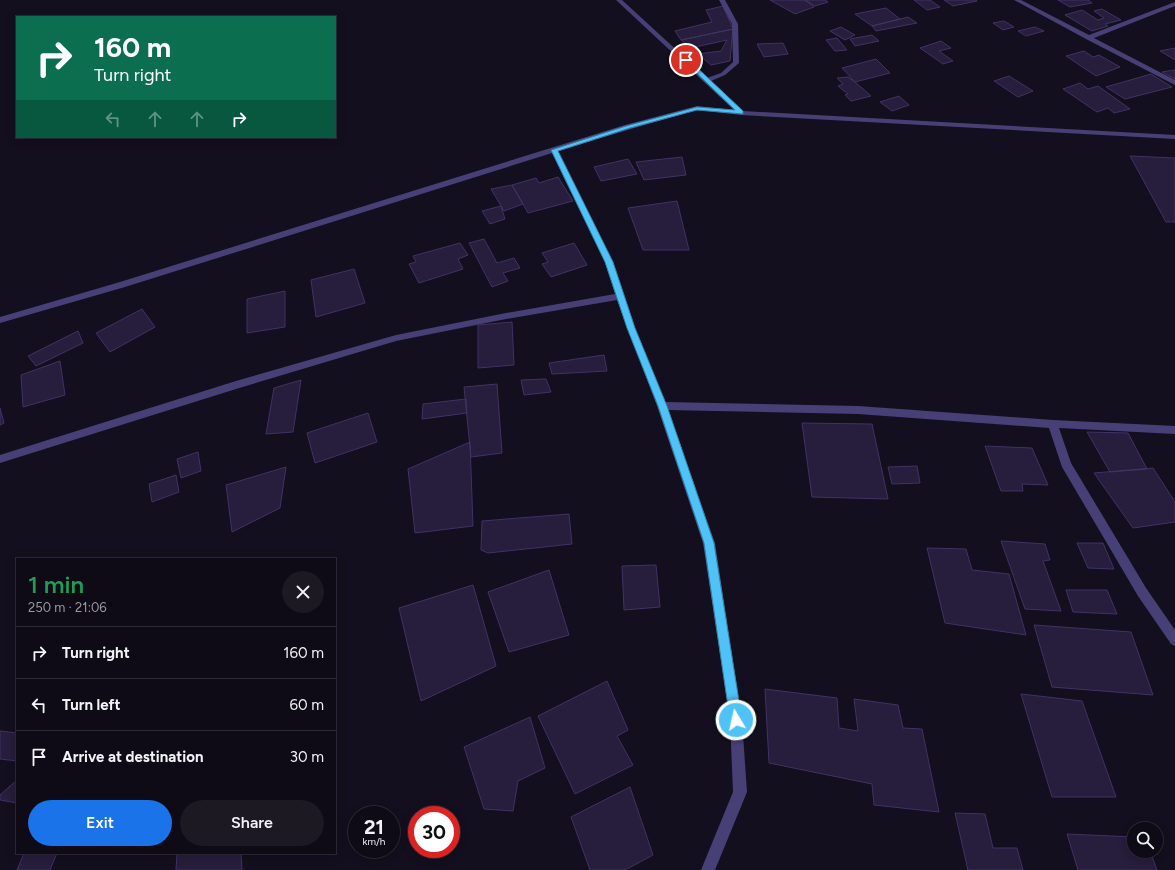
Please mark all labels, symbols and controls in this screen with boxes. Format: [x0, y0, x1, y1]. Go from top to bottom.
text: 160 m [94, 30, 171, 64]
icon: right [28, 32, 80, 84]
pin [669, 43, 703, 77]
icon: arrive [675, 49, 697, 71]
text: Turn right [94, 64, 171, 86]
icon: left [102, 108, 124, 130]
icon: ahead [144, 108, 166, 130]
icon: ahead [186, 108, 208, 130]
icon: right [228, 108, 250, 130]
text: 1 min [28, 570, 84, 599]
button: close [282, 571, 324, 613]
text: 250 m · 21:06 [28, 600, 107, 615]
icon: right [28, 642, 50, 664]
text: Turn right [62, 644, 130, 662]
text: 160 m [283, 644, 324, 662]
icon: left [28, 694, 50, 716]
text: Turn left [62, 696, 120, 714]
text: 60 m [289, 696, 324, 714]
position arrow [715, 699, 757, 741]
icon: arrive [28, 746, 50, 768]
text: Arrive at destination [62, 748, 203, 766]
text: 30 m [290, 748, 324, 766]
button: Exit [28, 800, 172, 846]
button: Share [180, 800, 324, 846]
speed limit sign: 30 [408, 806, 460, 858]
text: 21 [364, 815, 384, 839]
map controls [1127, 822, 1163, 858]
button: search [1127, 822, 1163, 858]
text: km/h [363, 835, 385, 848]

